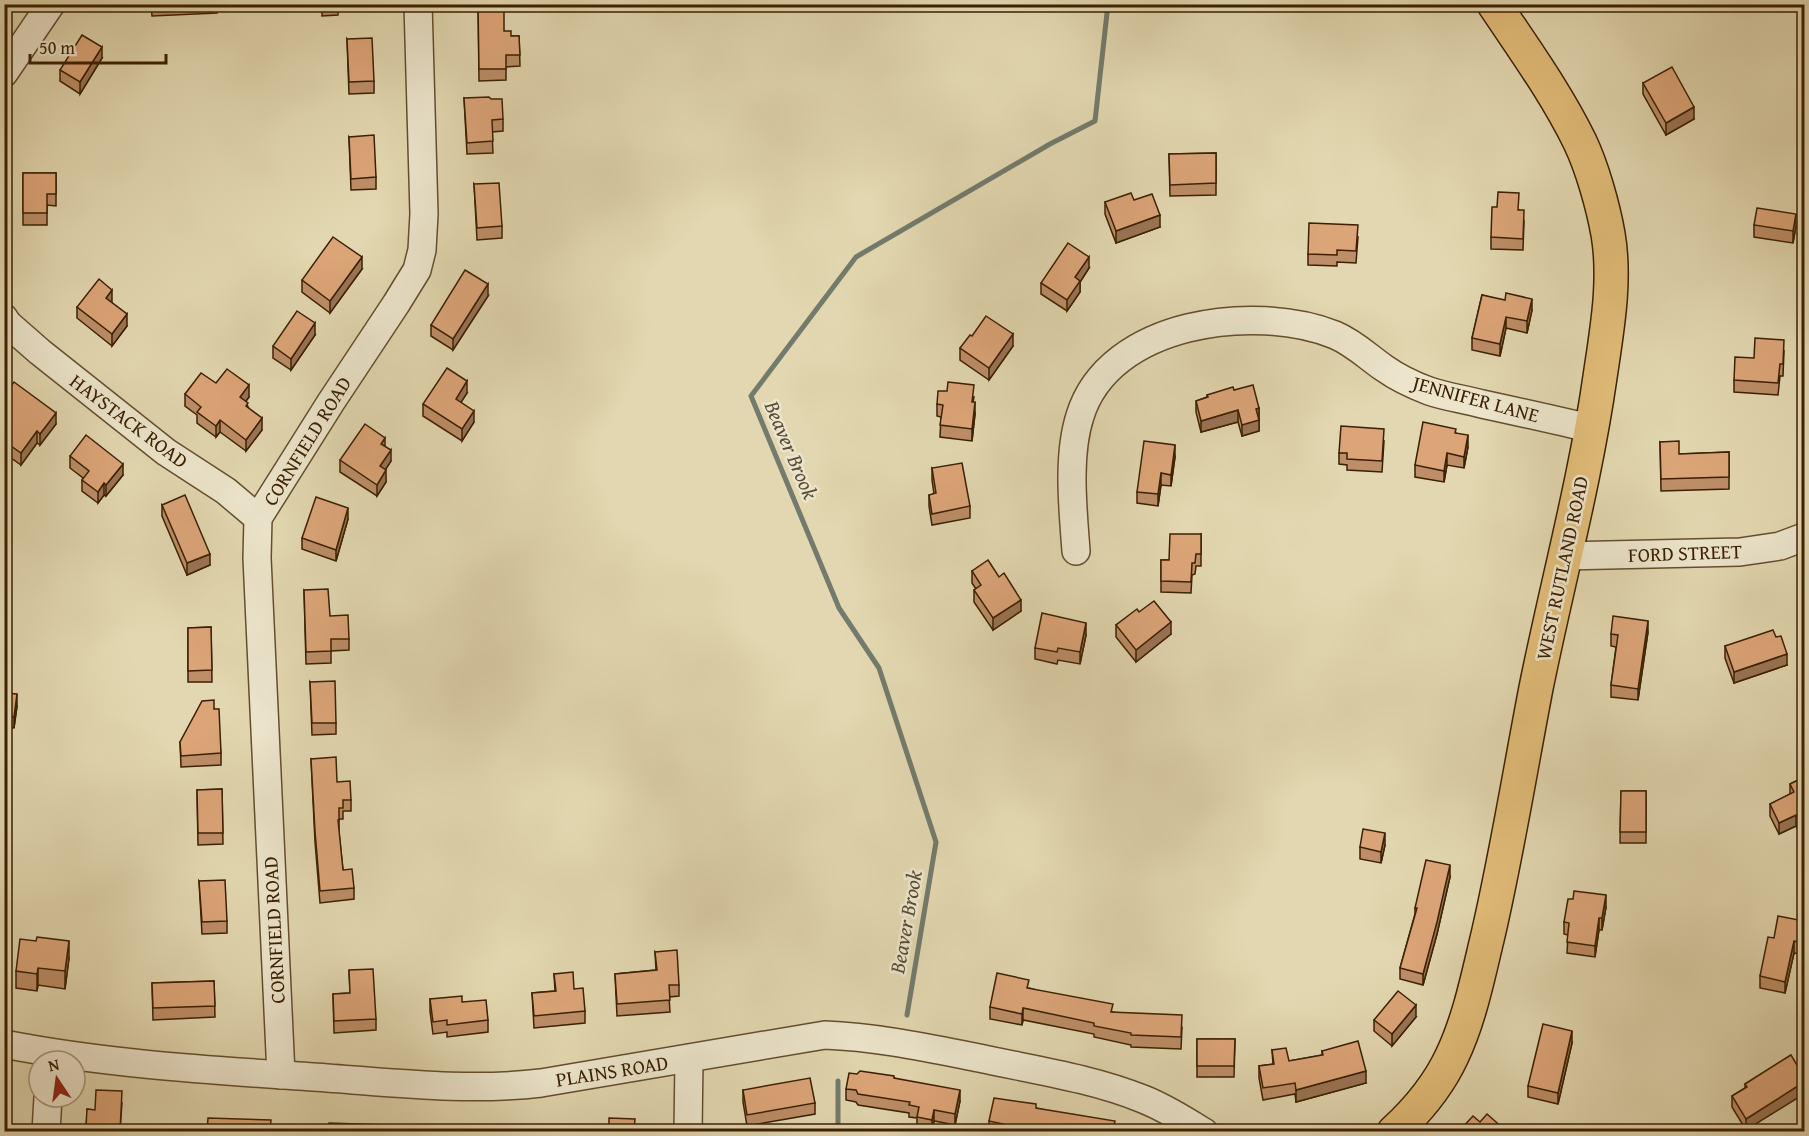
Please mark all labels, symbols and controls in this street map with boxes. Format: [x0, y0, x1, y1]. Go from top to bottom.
scale bar [30, 27, 166, 65]
text: 50 m [39, 34, 75, 61]
street label: HAYSTACK ROAD [64, 366, 194, 475]
street label: JENNIFER LANE [1407, 367, 1542, 429]
street label: CORNFIELD ROAD [255, 371, 358, 511]
water label: Beaver Brook [756, 395, 826, 504]
street label: WEST RUTLAND ROAD [1528, 473, 1595, 662]
street label: FORD STREET [1628, 536, 1742, 569]
street label: CORNFIELD ROAD [255, 856, 292, 1004]
water label: Beaver Brook [881, 867, 930, 977]
street label: PLAINS ROAD [554, 1047, 670, 1094]
north arrow [27, 1049, 87, 1109]
text: N [46, 1051, 62, 1077]

